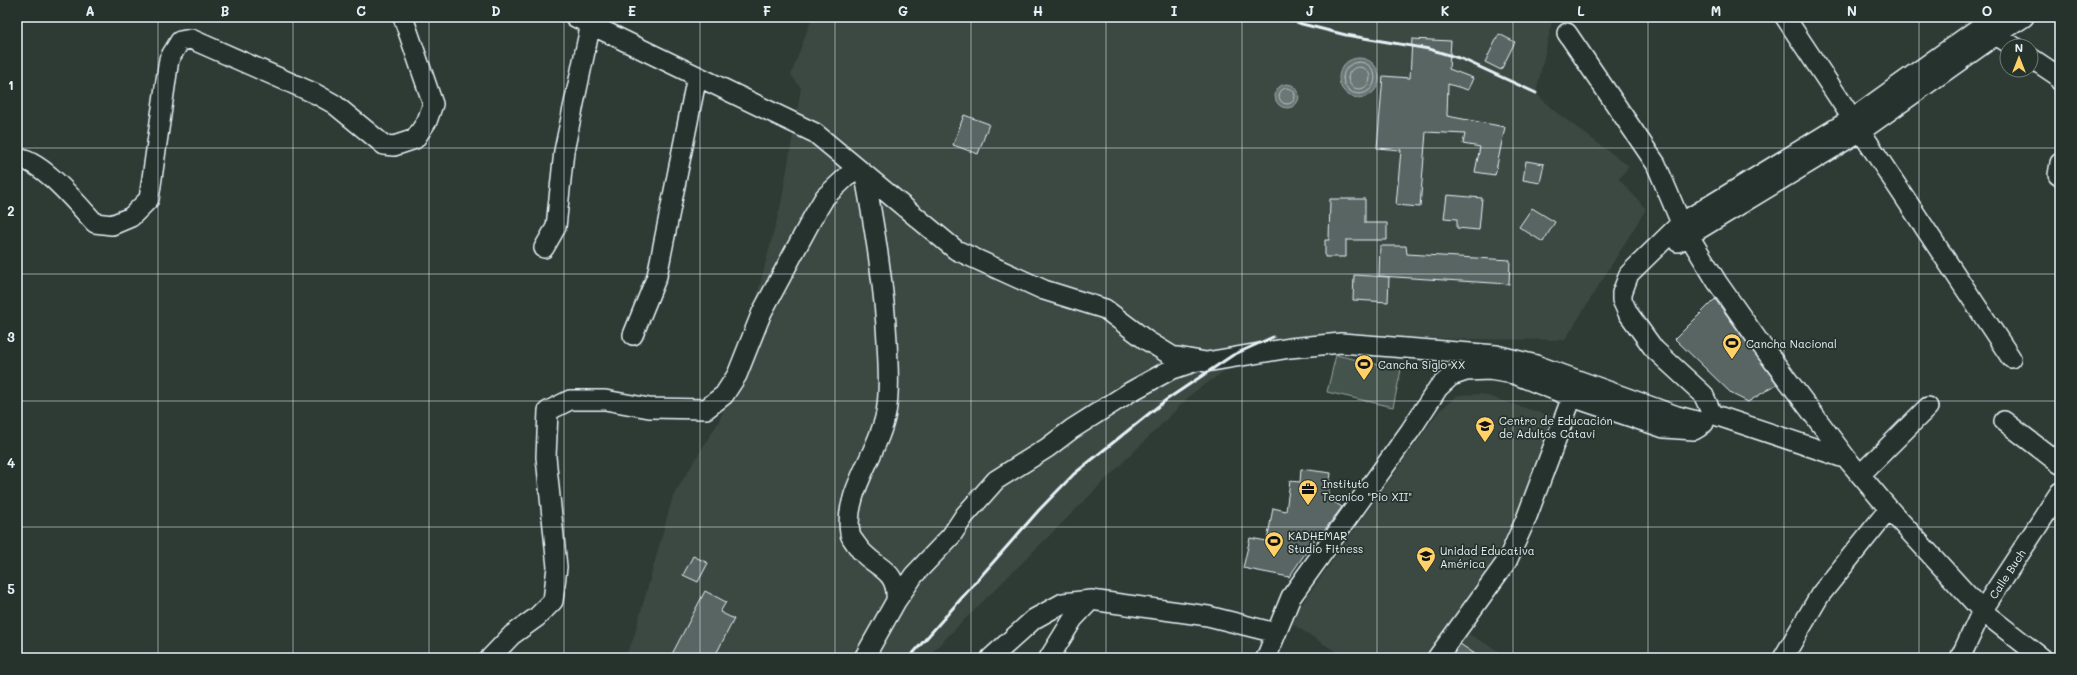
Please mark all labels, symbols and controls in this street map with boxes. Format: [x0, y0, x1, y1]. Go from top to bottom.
text: A [85, 2, 95, 19]
text: B [221, 2, 230, 19]
text: C [356, 2, 366, 19]
text: D [491, 2, 501, 19]
text: E [628, 2, 636, 19]
text: F [763, 2, 771, 19]
text: G [898, 2, 908, 19]
text: H [1033, 2, 1043, 19]
text: I [1171, 2, 1178, 19]
text: J [1306, 2, 1314, 19]
text: K [1441, 2, 1450, 19]
text: L [1577, 2, 1585, 19]
text: M [1711, 2, 1721, 19]
text: N [1847, 2, 1857, 19]
text: O [1982, 2, 1992, 19]
north arrow [1999, 38, 2039, 78]
text: N [2015, 40, 2023, 55]
text: 1 [8, 76, 14, 93]
text: 2 [7, 202, 15, 219]
text: 3 [7, 328, 15, 345]
sports icon: Cancha Nacional [1721, 332, 1743, 360]
place label: Cancha Nacional [1746, 336, 1837, 351]
sports icon: Cancha Siglo XX [1353, 353, 1375, 381]
place label: Cancha Siglo XX [1378, 357, 1465, 372]
place label: Centro de Educación de Adultos Catavi [1499, 413, 1613, 441]
school or university icon: Centro de Educación de Adultos Catavi [1474, 415, 1496, 443]
text: 4 [7, 454, 15, 471]
place label: Instituto Tecnico "Pio XII" [1322, 476, 1412, 504]
office icon: Instituto Tecnico "Pio XII" [1297, 478, 1319, 506]
place label: KADHEMAR Studio Fitness [1288, 528, 1363, 556]
sports icon: KADHEMAR Studio Fitness [1263, 530, 1285, 558]
place label: Unidad Educativa América [1440, 543, 1535, 571]
school or university icon: Unidad Educativa América [1415, 545, 1437, 573]
street label: Calle Buch [1985, 546, 2029, 602]
text: 5 [7, 580, 15, 597]

